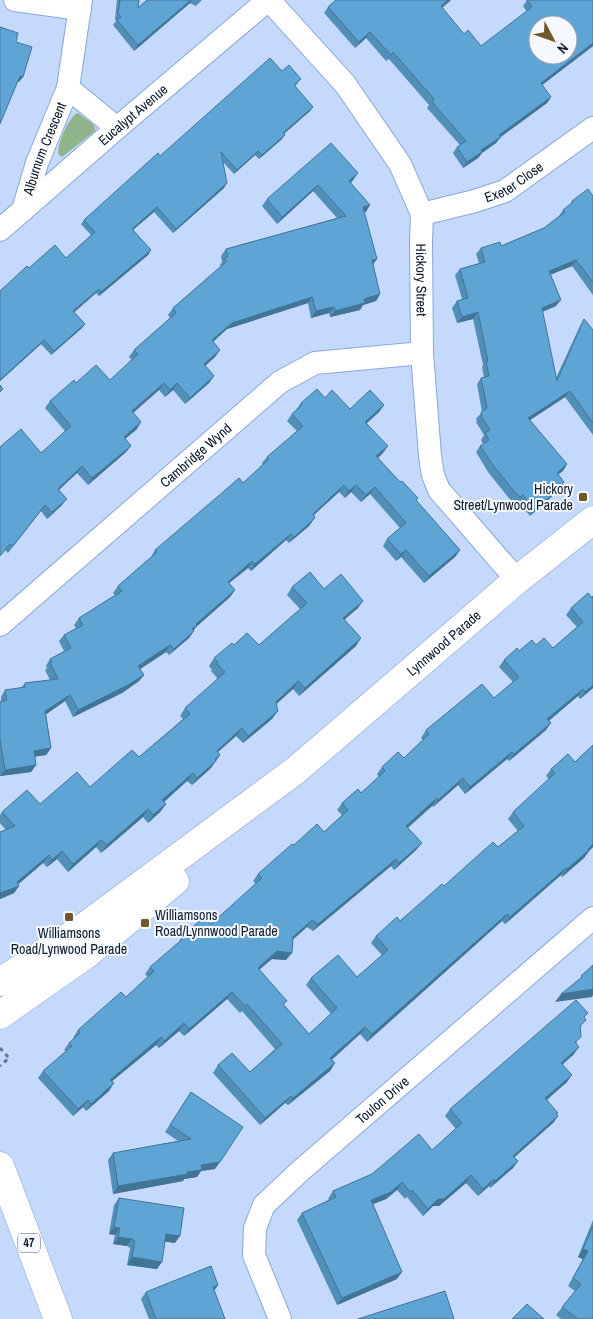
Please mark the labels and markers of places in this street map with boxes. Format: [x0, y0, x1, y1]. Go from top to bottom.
place label: Hickory Street/Lynwood Parade [453, 480, 573, 514]
marker: Hickory Street/Lynwood Parade [577, 491, 589, 503]
place label: Williamsons Road/Lynnwood Parade [155, 906, 278, 940]
marker: Williamsons Road/Lynwood Parade [63, 911, 75, 923]
marker: Williamsons Road/Lynnwood Parade [139, 917, 151, 929]
place label: Williamsons Road/Lynwood Parade [11, 924, 127, 958]

